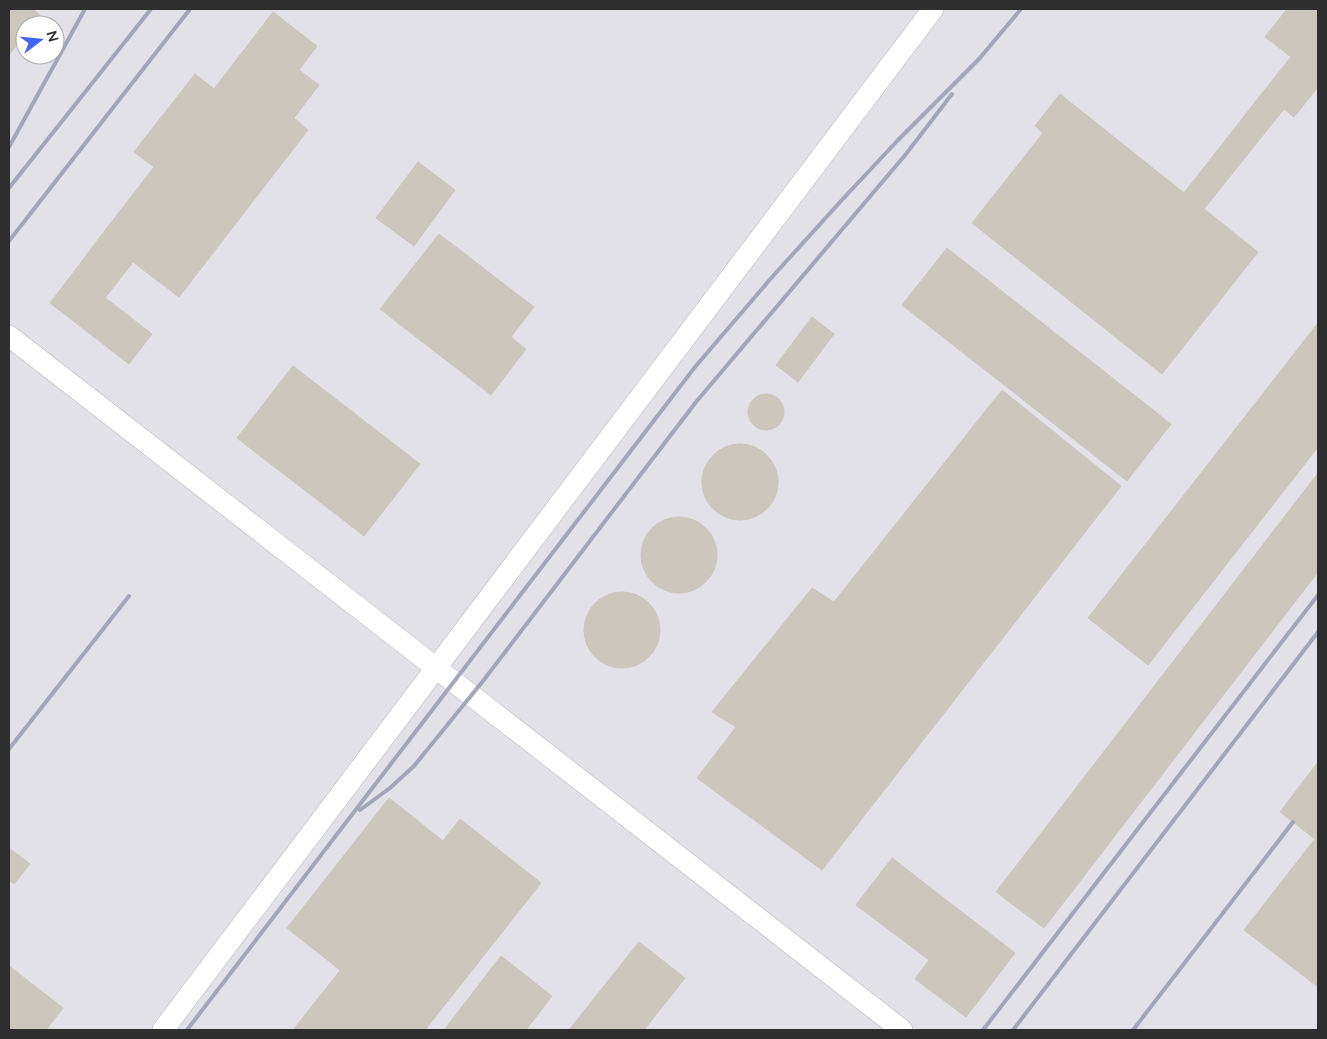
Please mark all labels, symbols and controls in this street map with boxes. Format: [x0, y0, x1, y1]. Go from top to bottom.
north arrow [15, 15, 65, 65]
text: N [43, 29, 63, 44]

